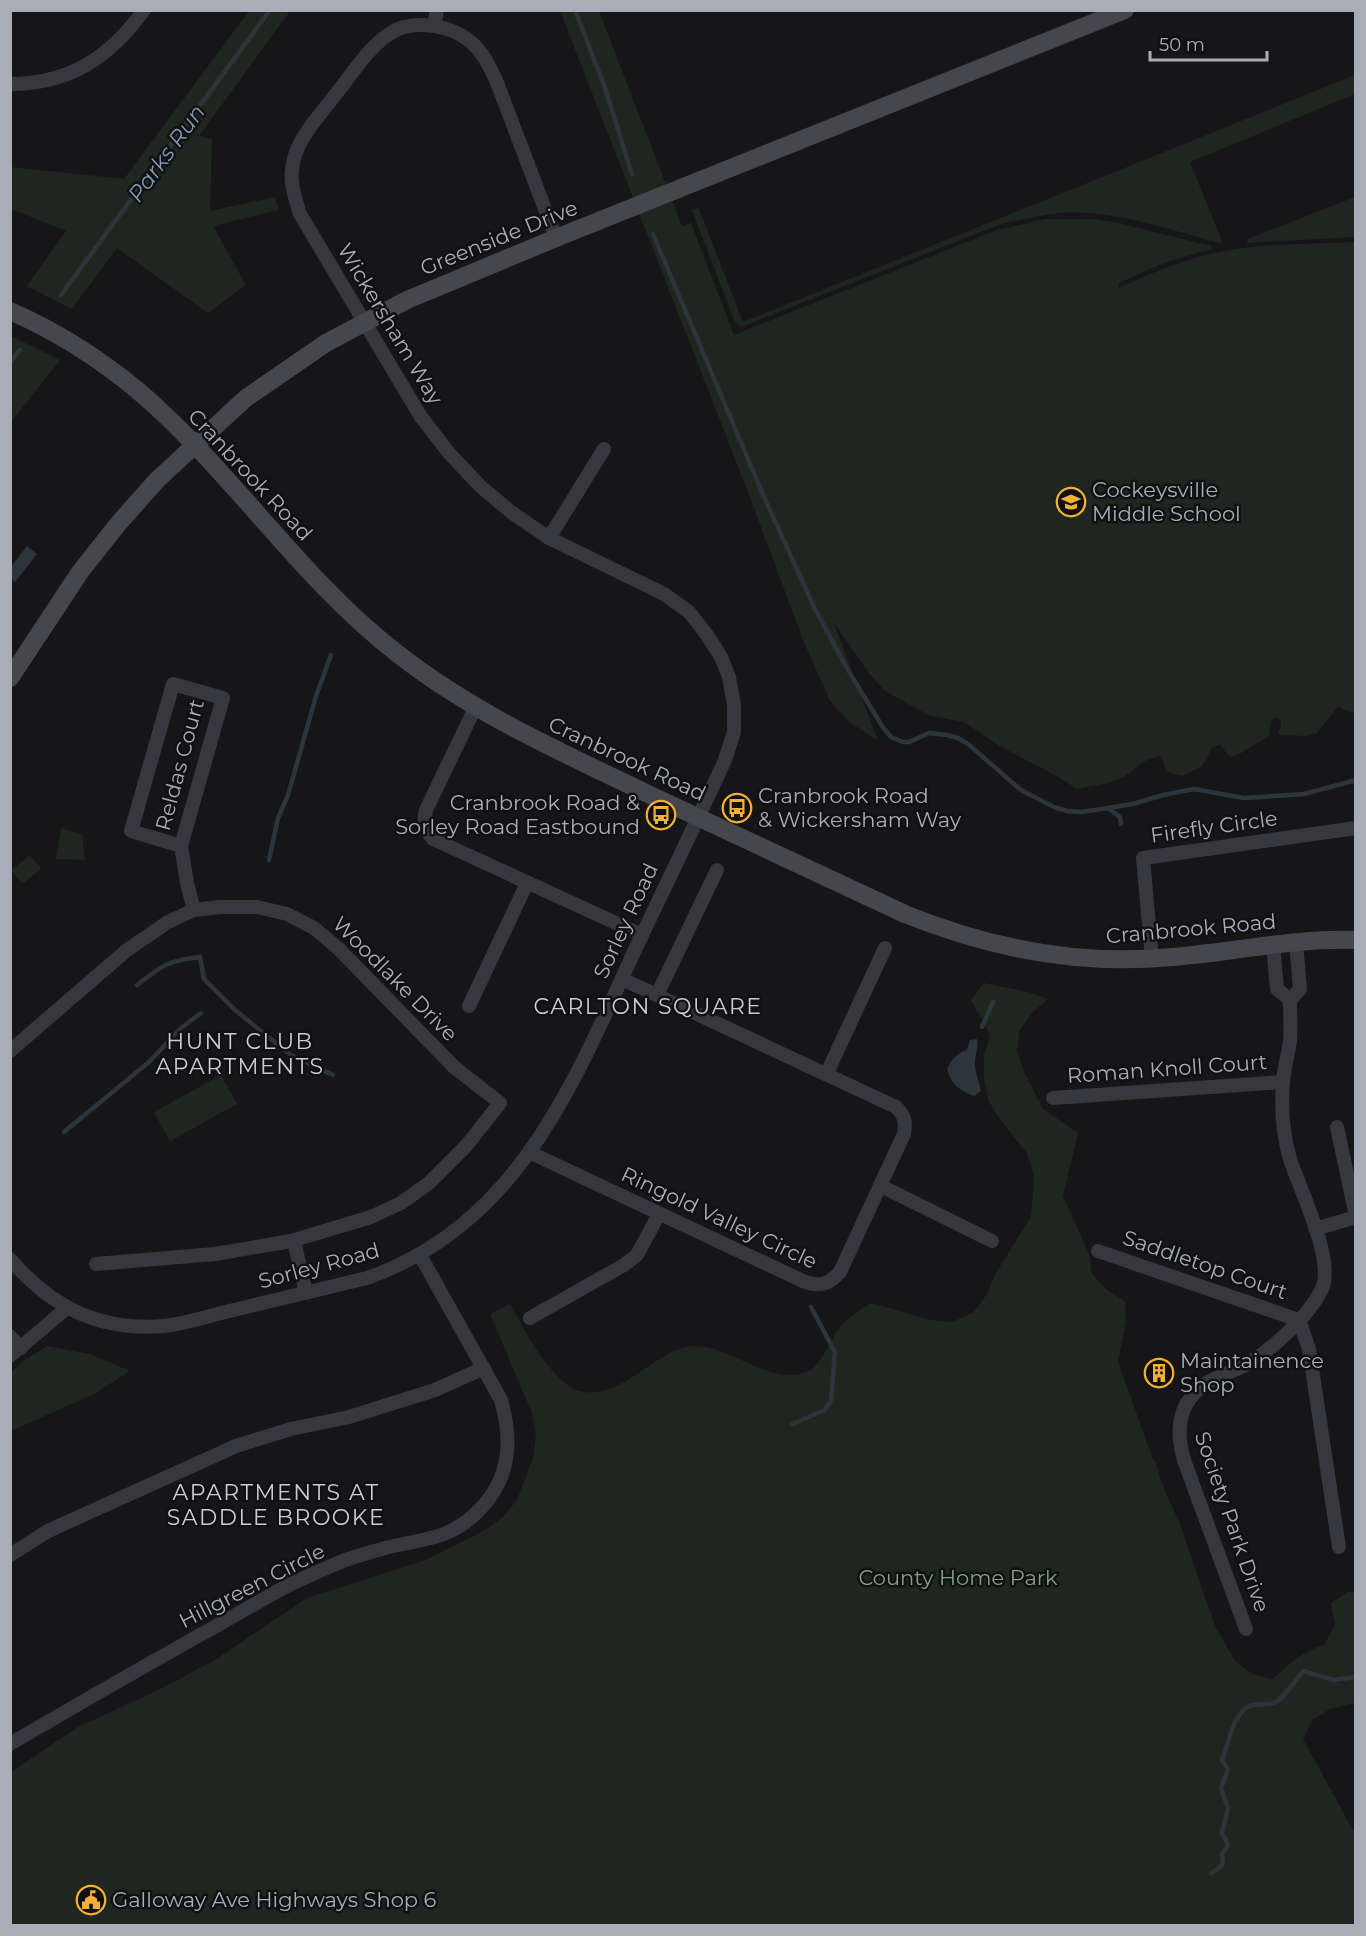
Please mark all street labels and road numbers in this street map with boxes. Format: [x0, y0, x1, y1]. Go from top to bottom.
street label: Greenside Drive [417, 195, 581, 280]
street label: Wickersham Way [332, 239, 449, 409]
street label: Cranbrook Road [183, 404, 318, 546]
street label: Reldas Court [150, 697, 209, 833]
street label: Cranbrook Road [545, 711, 710, 806]
street label: Firefly Circle [1149, 805, 1279, 848]
street label: Sorley Road [588, 859, 663, 982]
street label: Cranbrook Road [1105, 909, 1277, 948]
street label: Woodlake Drive [328, 911, 463, 1046]
street label: Roman Knoll Court [1066, 1049, 1268, 1088]
street label: Ringold Valley Circle [617, 1161, 821, 1274]
street label: Saddletop Court [1120, 1225, 1291, 1304]
street label: Sorley Road [256, 1237, 382, 1294]
street label: Society Park Drive [1190, 1428, 1275, 1615]
street label: Hillgreen Circle [175, 1538, 329, 1633]

